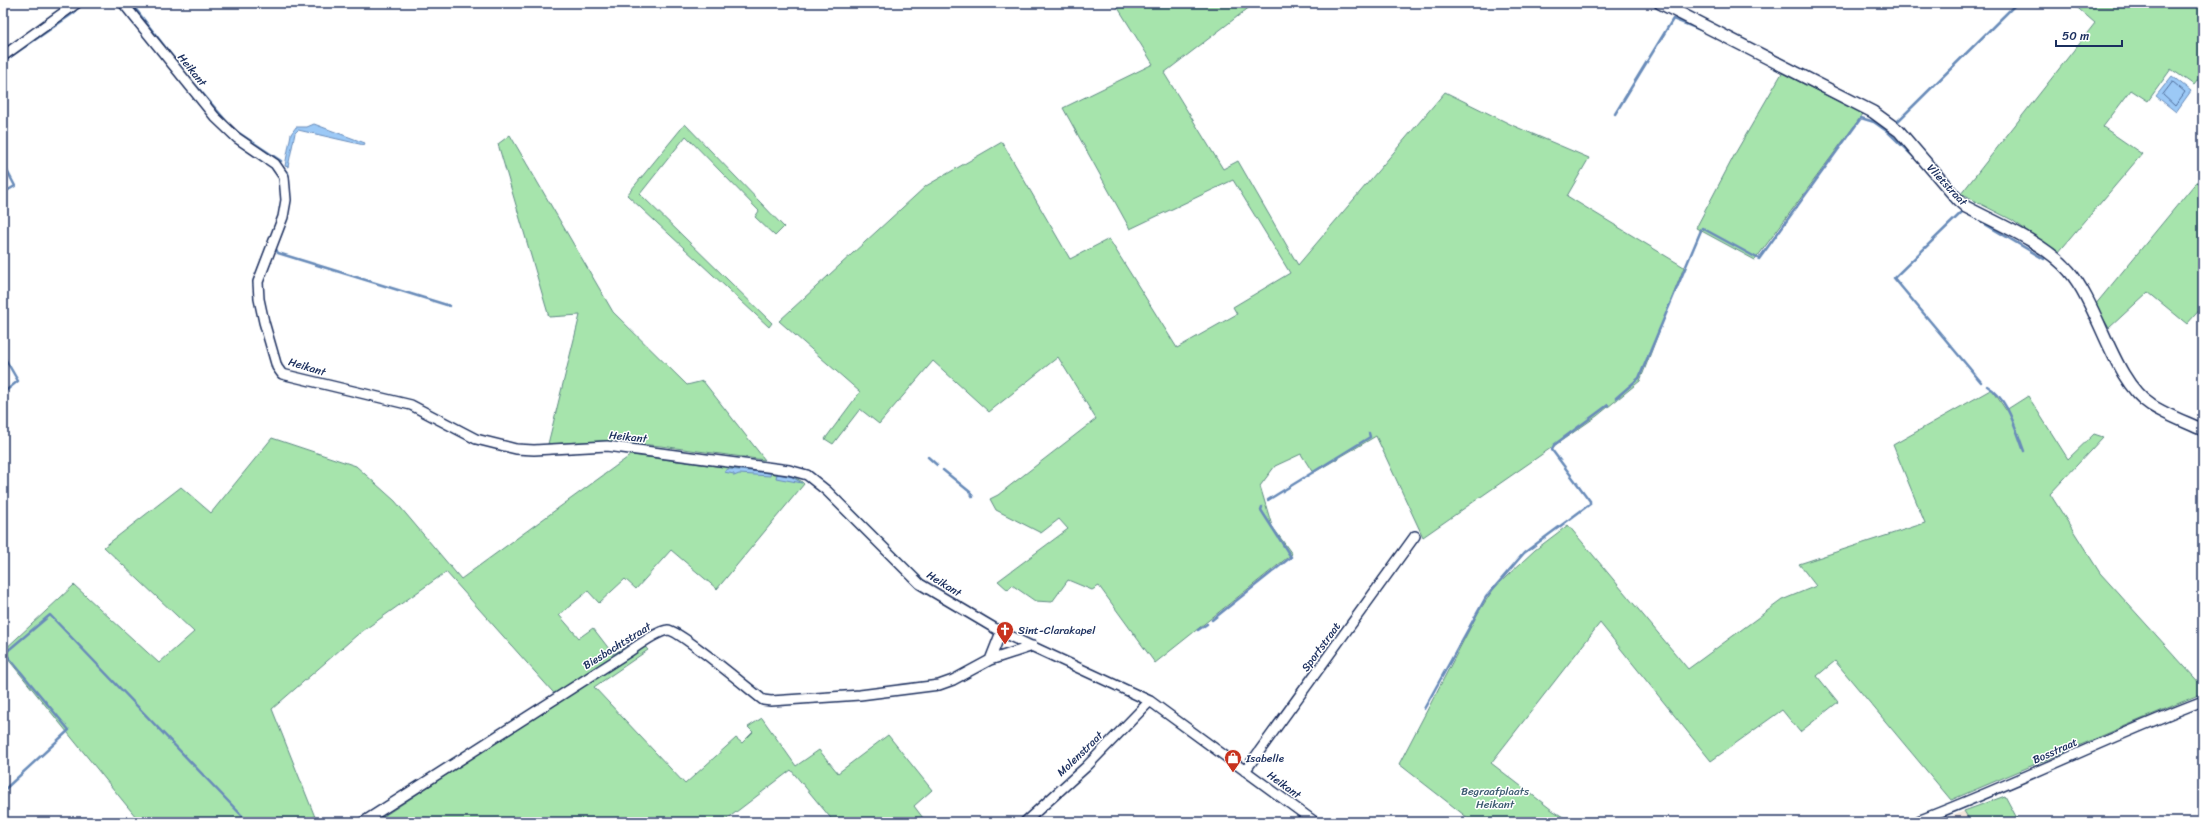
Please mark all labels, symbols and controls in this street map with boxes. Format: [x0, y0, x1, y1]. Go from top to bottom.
scale bar [2056, 22, 2122, 48]
text: 50 m [2062, 25, 2089, 47]
street label: Heikant [173, 49, 212, 91]
street label: Vlietstraat [1922, 159, 1972, 211]
street label: Heikant [286, 352, 329, 382]
street label: Heikant [608, 426, 649, 449]
street label: Heikant [923, 566, 966, 602]
street label: Biesbochtstraat [579, 617, 655, 675]
street label: Sportstraat [1296, 618, 1346, 676]
church icon: Sint-Clarakapel [995, 620, 1015, 645]
place label: Sint-Clarakapel [1018, 621, 1096, 640]
street label: Molenstraat [1052, 726, 1108, 781]
street label: Bosstraat [2029, 733, 2081, 769]
shop icon: Isabelle [1223, 748, 1243, 773]
place label: Isabelle [1245, 749, 1285, 768]
street label: Heikant [1263, 766, 1305, 804]
park label: Begraafplaats Heikant [1461, 782, 1530, 814]

